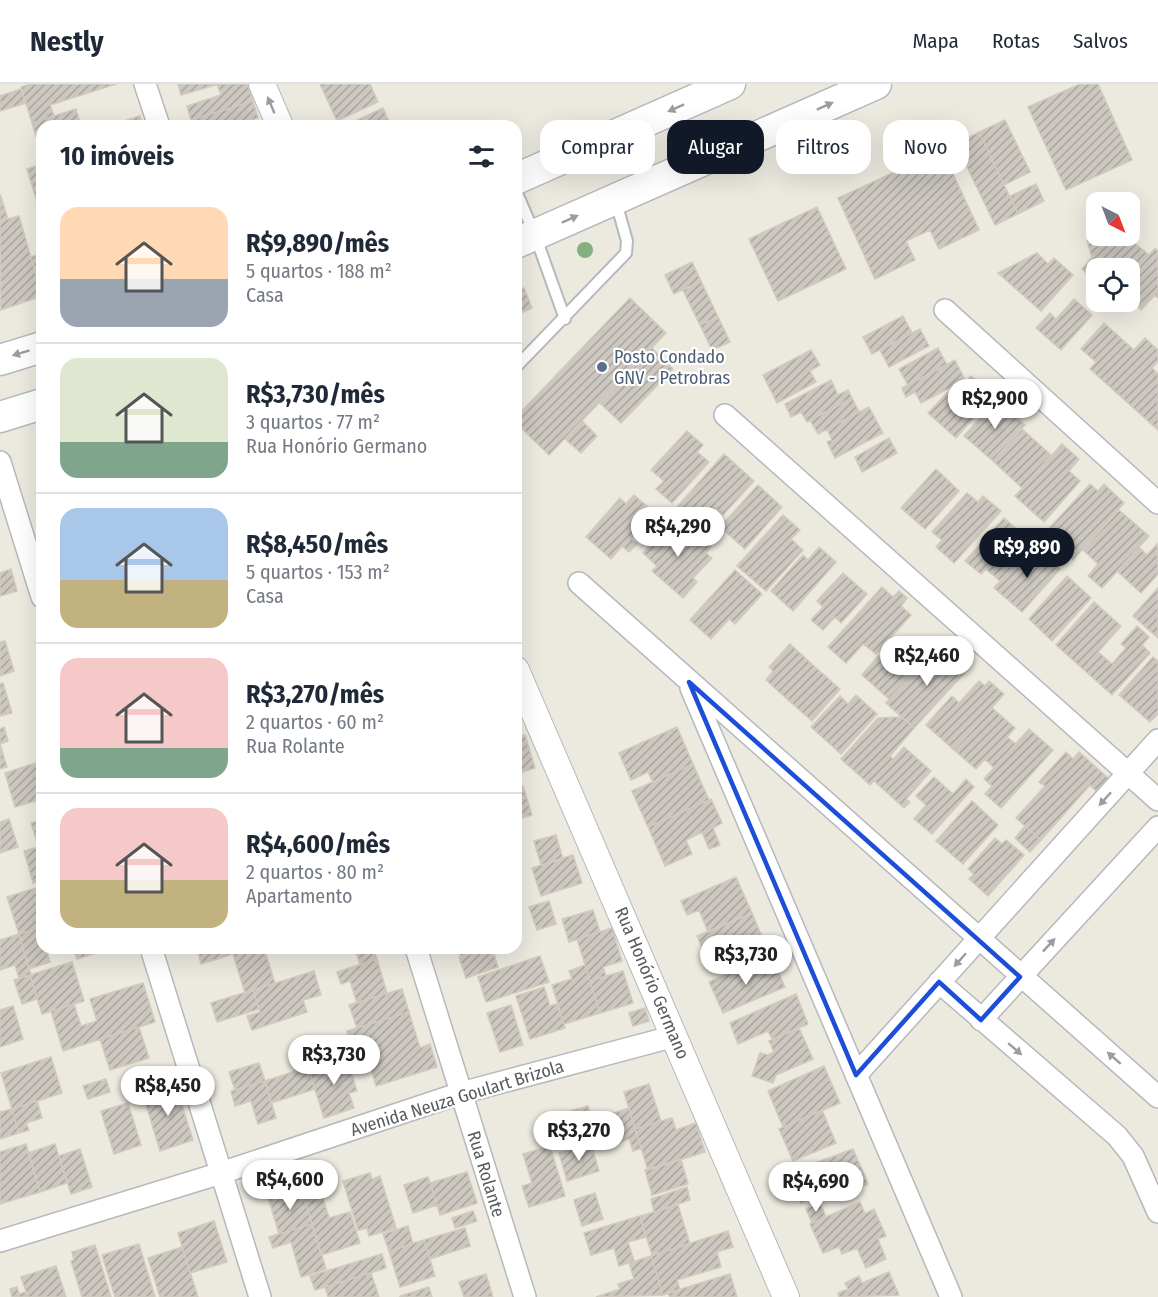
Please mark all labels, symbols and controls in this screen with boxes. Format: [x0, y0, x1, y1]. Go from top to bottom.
text: Nestly [30, 25, 104, 58]
text: Mapa [912, 28, 959, 54]
text: Rotas [992, 28, 1040, 54]
text: Salvos [1073, 28, 1128, 54]
one-way arrow [266, 96, 275, 114]
one-way arrow [816, 102, 833, 111]
one-way arrow [668, 103, 685, 112]
chip: Comprar [540, 120, 655, 174]
chip: Alugar [667, 120, 764, 174]
chip: Filtros [776, 120, 871, 174]
chip: Novo [883, 120, 969, 174]
icon: filters [465, 140, 498, 173]
text: 10 imóveis [60, 141, 174, 172]
north arrow [1086, 192, 1140, 246]
map controls [1086, 192, 1140, 312]
one-way arrow [561, 215, 578, 224]
text: R$9,890/mês [246, 228, 389, 259]
icon: home [108, 231, 180, 303]
button: locate [1086, 258, 1140, 312]
text: 5 quartos · 188 m² [246, 259, 392, 283]
text: Casa [246, 283, 284, 307]
place label: Posto Condado GNV - Petrobras [614, 346, 730, 389]
one-way arrow [12, 349, 30, 358]
marker: Posto Condado GNV - Petrobras [595, 360, 609, 374]
text: R$3,730/mês [246, 379, 385, 410]
pin: R$2,900 [940, 379, 1050, 430]
icon: home [108, 382, 180, 454]
text: R$2,900 [962, 386, 1028, 410]
text: 3 quartos · 77 m² [246, 410, 380, 434]
text: Rua Honório Germano [246, 434, 427, 458]
pin: R$4,290 [623, 507, 733, 558]
text: R$4,290 [645, 514, 711, 538]
pin: R$9,890 [972, 528, 1082, 579]
text: R$8,450/mês [246, 529, 388, 560]
icon: home [108, 532, 180, 604]
text: R$9,890 [993, 535, 1061, 559]
text: 5 quartos · 153 m² [246, 560, 390, 584]
text: Casa [246, 584, 284, 608]
pin: R$2,460 [872, 636, 982, 687]
text: R$2,460 [894, 643, 960, 667]
text: R$3,270/mês [246, 679, 384, 710]
icon: home [108, 682, 180, 754]
text: 2 quartos · 60 m² [246, 710, 384, 734]
text: Rua Rolante [246, 734, 345, 758]
one-way arrow [1099, 791, 1112, 806]
text: R$4,600/mês [246, 829, 390, 860]
icon: home [108, 832, 180, 904]
text: 2 quartos · 80 m² [246, 860, 384, 884]
text: Apartamento [246, 884, 353, 908]
street label: Rua Honório Germano [610, 904, 694, 1062]
pin: R$3,730 [691, 935, 801, 986]
one-way arrow [1042, 938, 1056, 953]
text: R$3,730 [714, 942, 778, 966]
one-way arrow [953, 952, 967, 967]
pin: R$3,730 [279, 1035, 389, 1086]
text: R$3,730 [302, 1042, 366, 1066]
one-way arrow [1007, 1042, 1023, 1055]
one-way arrow [1106, 1052, 1122, 1065]
street label: Avenida Neuza Goulart Brizola [348, 1055, 566, 1141]
pin: R$8,450 [113, 1066, 223, 1117]
text: R$8,450 [135, 1073, 201, 1097]
pin: R$3,270 [524, 1111, 634, 1162]
text: R$3,270 [547, 1118, 611, 1142]
street label: Rua Rolante [463, 1128, 510, 1220]
pin: R$4,600 [235, 1160, 345, 1211]
pin: R$4,690 [761, 1162, 871, 1213]
text: R$4,600 [256, 1167, 324, 1191]
text: R$4,690 [782, 1169, 850, 1193]

